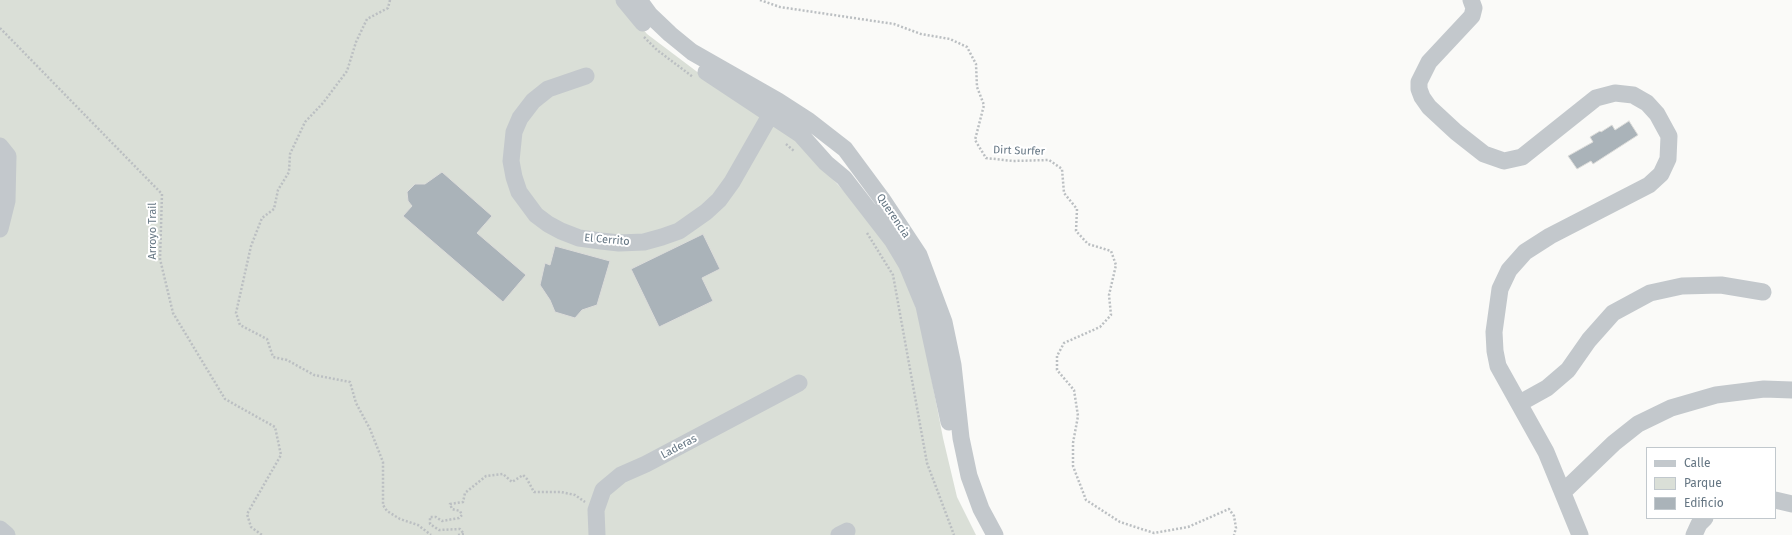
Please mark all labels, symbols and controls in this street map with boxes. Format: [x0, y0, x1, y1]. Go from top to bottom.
street label: Dirt Surfer [993, 144, 1045, 158]
street label: Querencia [873, 191, 913, 241]
street label: Arroyo Trail [146, 202, 160, 260]
street label: El Cerrito [584, 231, 630, 249]
street label: Laderas [659, 432, 699, 462]
legend [1646, 447, 1776, 519]
text: Calle [1684, 456, 1711, 470]
text: Parque [1684, 476, 1722, 490]
text: Edificio [1684, 496, 1724, 510]

